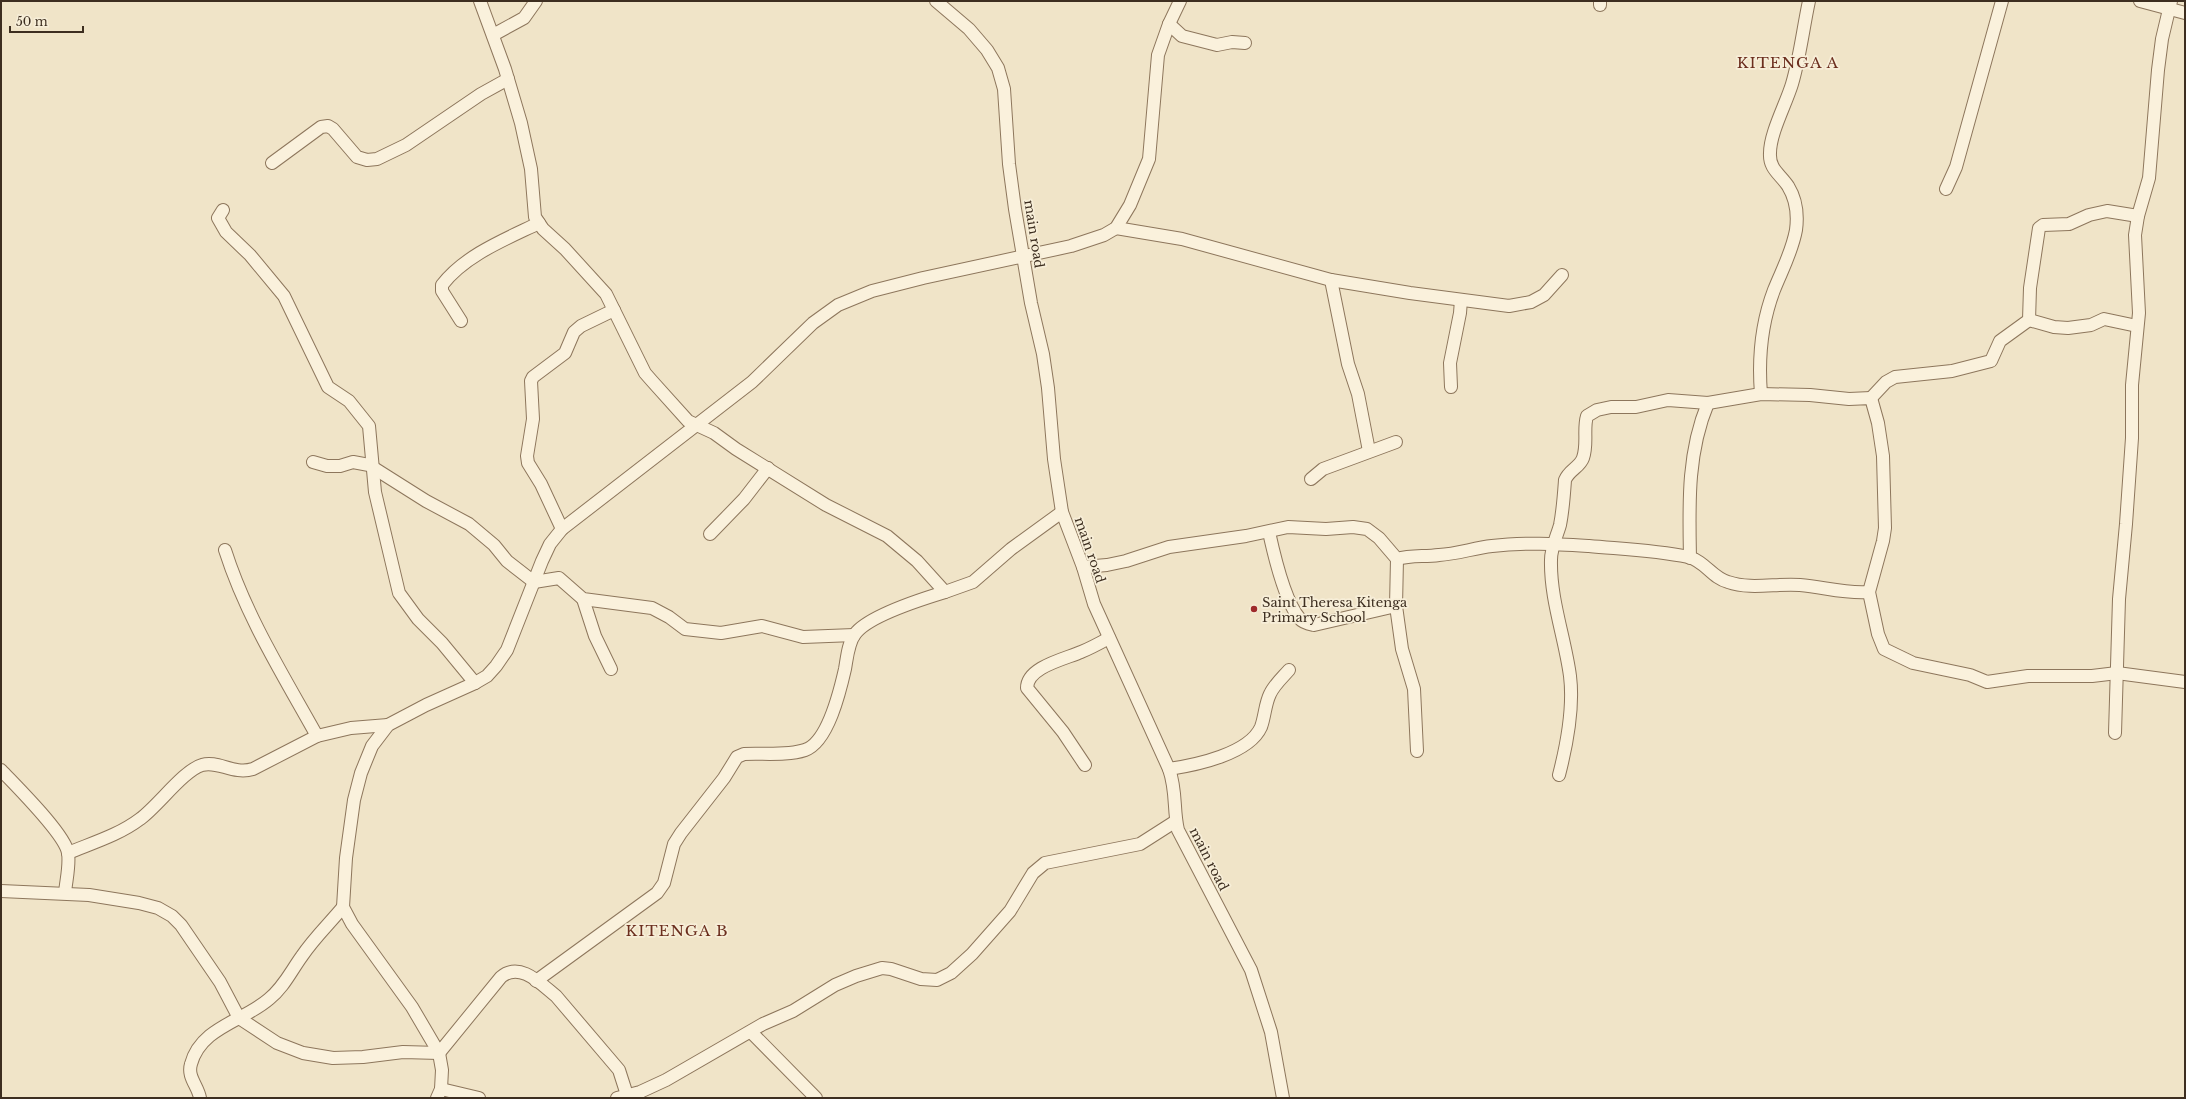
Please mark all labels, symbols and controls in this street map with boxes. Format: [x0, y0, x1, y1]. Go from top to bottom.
scale bar [10, 8, 83, 34]
text: 50 m [16, 14, 48, 29]
district label: KITENGA A [1737, 53, 1839, 72]
street label: main road [1020, 199, 1048, 270]
street label: main road [1071, 515, 1109, 586]
place label: Saint Theresa Kitenga Primary School [1262, 594, 1408, 626]
marker: Saint Theresa Kitenga Primary School [1249, 604, 1259, 614]
street label: main road [1186, 824, 1232, 894]
district label: KITENGA B [626, 921, 728, 940]

